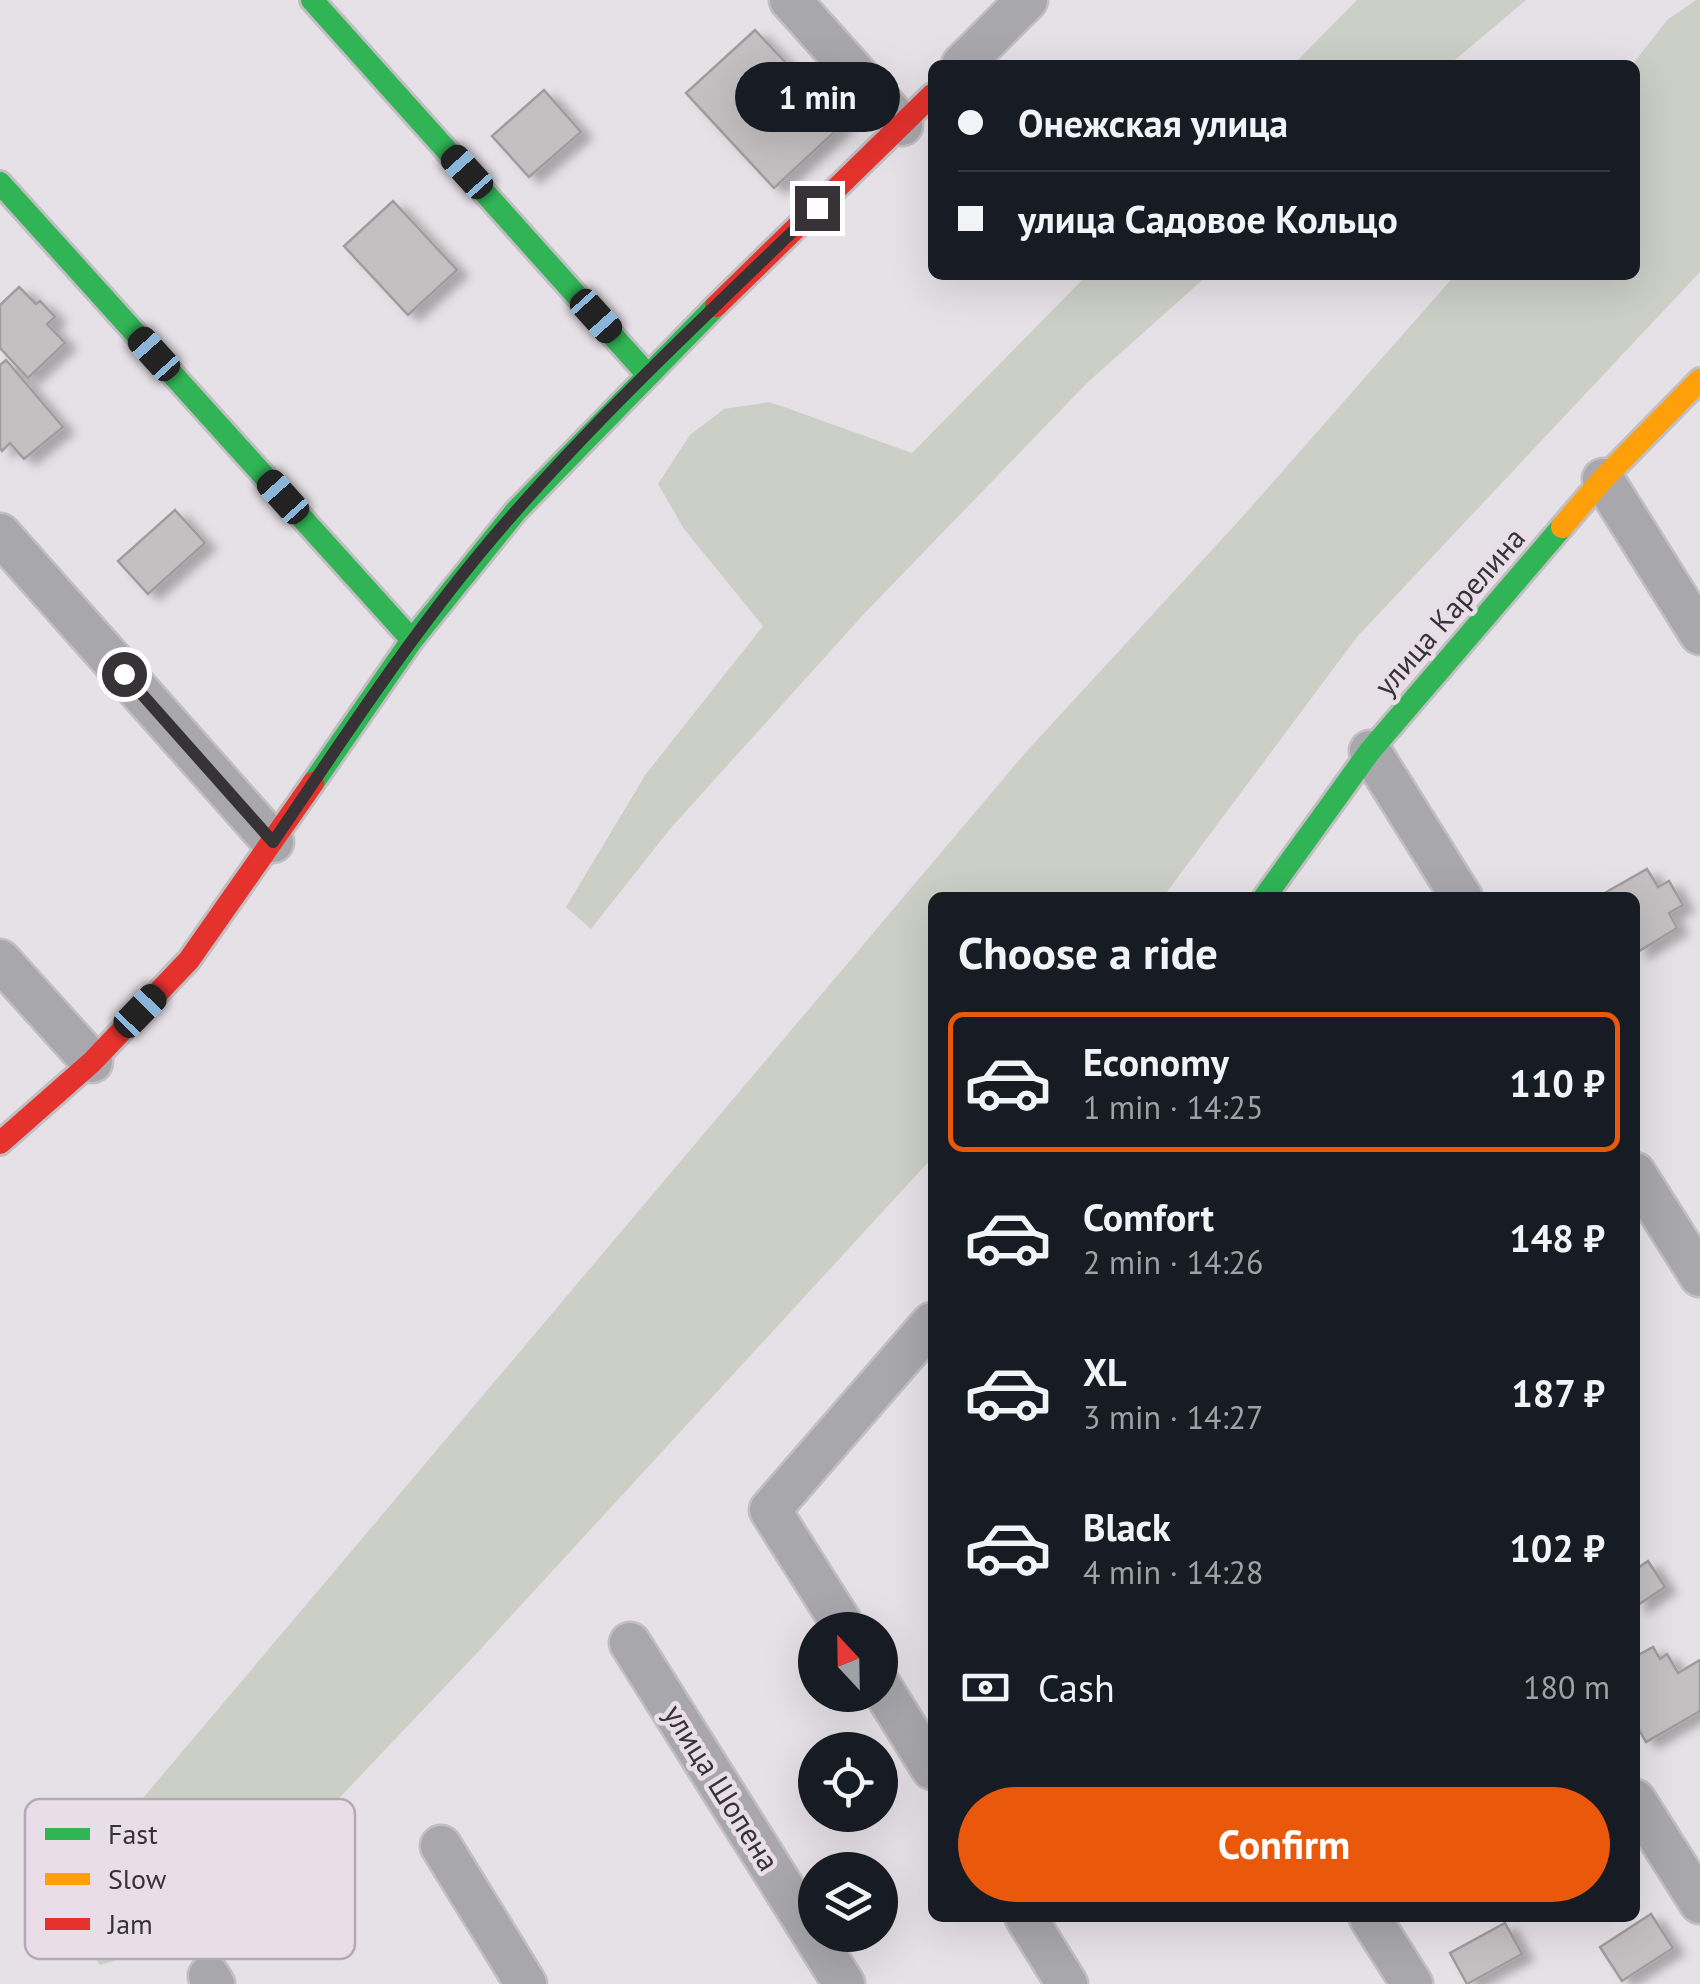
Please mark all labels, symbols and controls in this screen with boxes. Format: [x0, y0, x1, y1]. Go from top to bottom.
callout: 1 min [734, 63, 900, 133]
text: 1 min [778, 76, 857, 118]
text: Онежская улица [1018, 98, 1288, 147]
car [436, 140, 498, 204]
route end [795, 186, 840, 231]
text: улица Садовое Кольцо [1018, 194, 1398, 243]
car [565, 284, 627, 348]
car [123, 322, 185, 386]
car [252, 465, 314, 529]
street label: улица Карелина [1365, 519, 1533, 703]
route start [102, 652, 147, 697]
text: Choose a ride [958, 923, 1218, 981]
car [108, 979, 172, 1043]
icon: car [963, 1037, 1053, 1127]
text: Economy [1083, 1037, 1229, 1086]
text: 110 ₽ [1509, 1058, 1605, 1107]
text: 1 min · 14:25 [1083, 1086, 1263, 1128]
icon: car [963, 1192, 1053, 1282]
text: Comfort [1083, 1192, 1214, 1241]
text: 148 ₽ [1509, 1213, 1605, 1262]
text: 2 min · 14:26 [1083, 1241, 1263, 1283]
icon: car [963, 1347, 1053, 1437]
text: XL [1083, 1347, 1127, 1396]
text: 187 ₽ [1511, 1368, 1605, 1417]
text: 3 min · 14:27 [1083, 1396, 1263, 1438]
icon: car [963, 1502, 1053, 1592]
text: Black [1083, 1502, 1171, 1551]
text: 102 ₽ [1509, 1523, 1605, 1572]
text: 4 min · 14:28 [1083, 1551, 1263, 1593]
north arrow [798, 1612, 898, 1712]
map controls [798, 1612, 898, 1952]
icon: cash [958, 1660, 1013, 1715]
text: Cash [1038, 1663, 1115, 1712]
text: 180 m [1523, 1666, 1610, 1708]
street label: улица Шопена [656, 1697, 789, 1878]
button: locate [798, 1732, 898, 1832]
button: Confirm [958, 1787, 1610, 1902]
legend [25, 1799, 355, 1959]
text: Fast [108, 1815, 158, 1852]
button: layers [798, 1852, 898, 1952]
text: Slow [108, 1860, 167, 1897]
text: Jam [107, 1905, 153, 1942]

